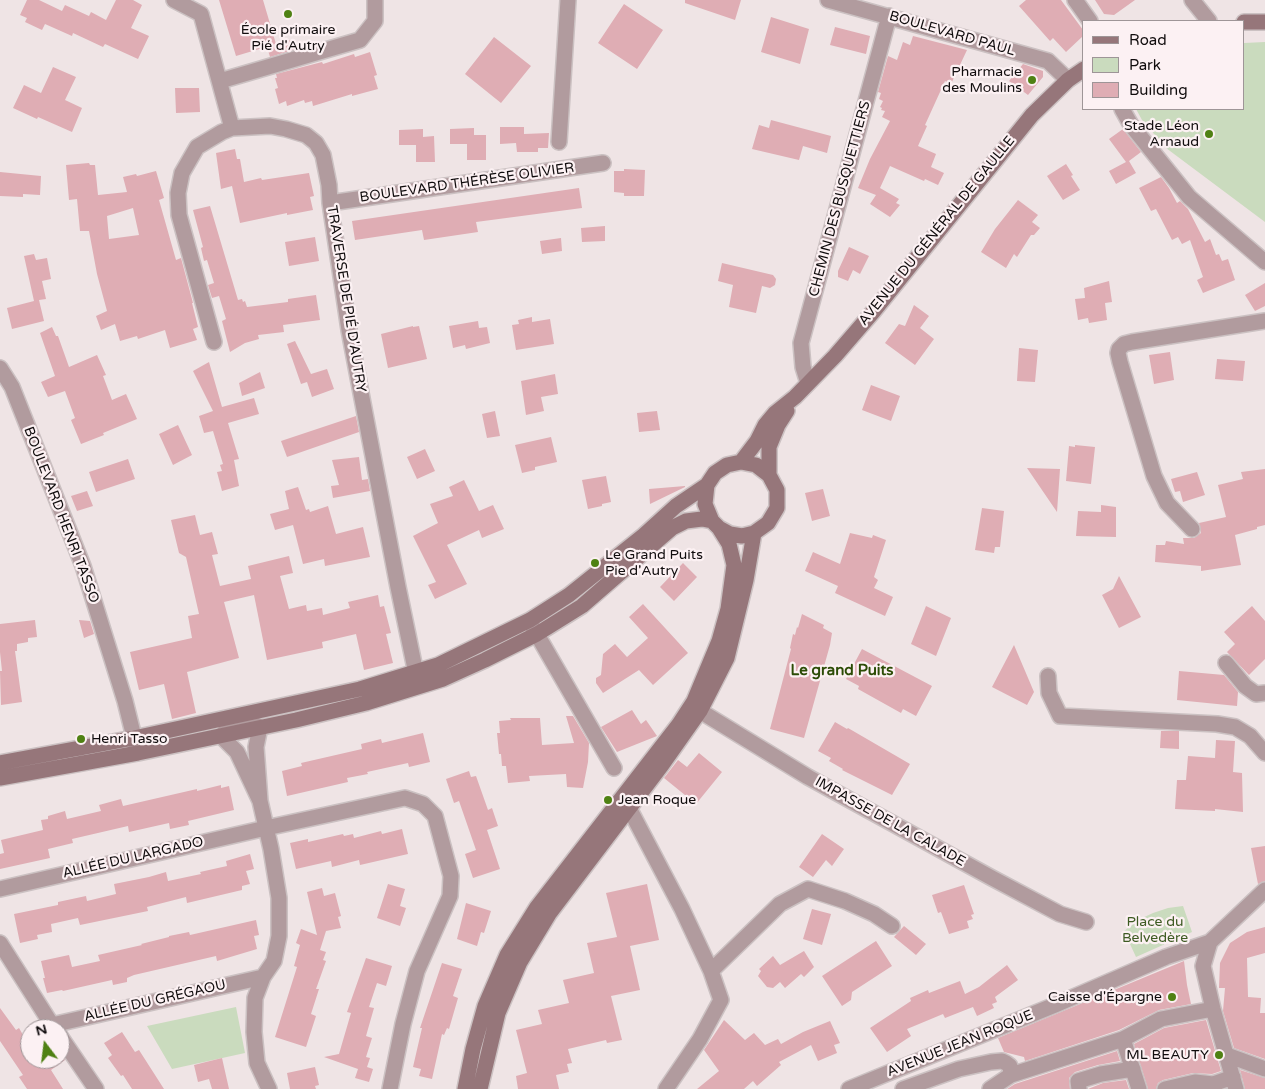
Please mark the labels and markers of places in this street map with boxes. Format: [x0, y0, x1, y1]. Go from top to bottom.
marker: École primaire Pié d'Autry [282, 8, 294, 20]
place label: École primaire Pié d'Autry [241, 22, 335, 54]
place label: Pharmacie des Moulins [942, 64, 1022, 96]
marker: Pharmacie des Moulins [1026, 74, 1038, 86]
place label: Stade Léon Arnaud [1124, 118, 1199, 150]
marker: Stade Léon Arnaud [1203, 128, 1215, 140]
place label: Le Grand Puits Pie d'Autry [605, 547, 703, 580]
marker: Le Grand Puits Pie d'Autry [589, 557, 601, 569]
place label: Henri Tasso [91, 731, 168, 747]
marker: Henri Tasso [75, 733, 87, 745]
place label: Jean Roque [618, 792, 696, 808]
marker: Jean Roque [602, 794, 614, 806]
place label: Caisse d'Épargne [1048, 989, 1162, 1005]
marker: Caisse d'Épargne [1166, 991, 1178, 1003]
place label: ML BEAUTY [1126, 1047, 1209, 1063]
marker: ML BEAUTY [1213, 1049, 1225, 1061]

